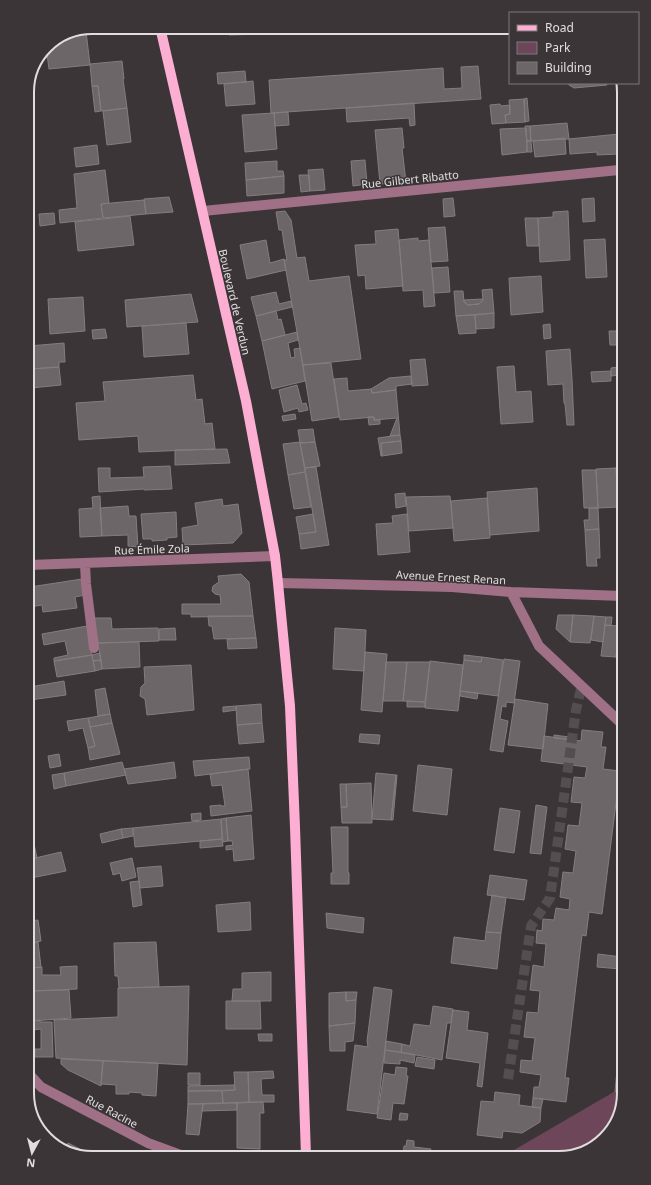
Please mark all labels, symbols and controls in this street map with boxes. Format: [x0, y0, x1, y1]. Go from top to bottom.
legend [509, 12, 639, 84]
text: Road [545, 19, 574, 36]
text: Park [545, 39, 571, 56]
text: Building [545, 59, 592, 76]
street label: Rue Gilbert Ribatto [361, 166, 460, 192]
street label: Boulevard de Verdun [216, 248, 254, 356]
street label: Rue Émile Zola [114, 540, 190, 558]
street label: Avenue Ernest Renan [396, 567, 506, 587]
street label: Rue Racine [83, 1091, 141, 1131]
north arrow [12, 1133, 52, 1173]
text: N [25, 1155, 36, 1171]

